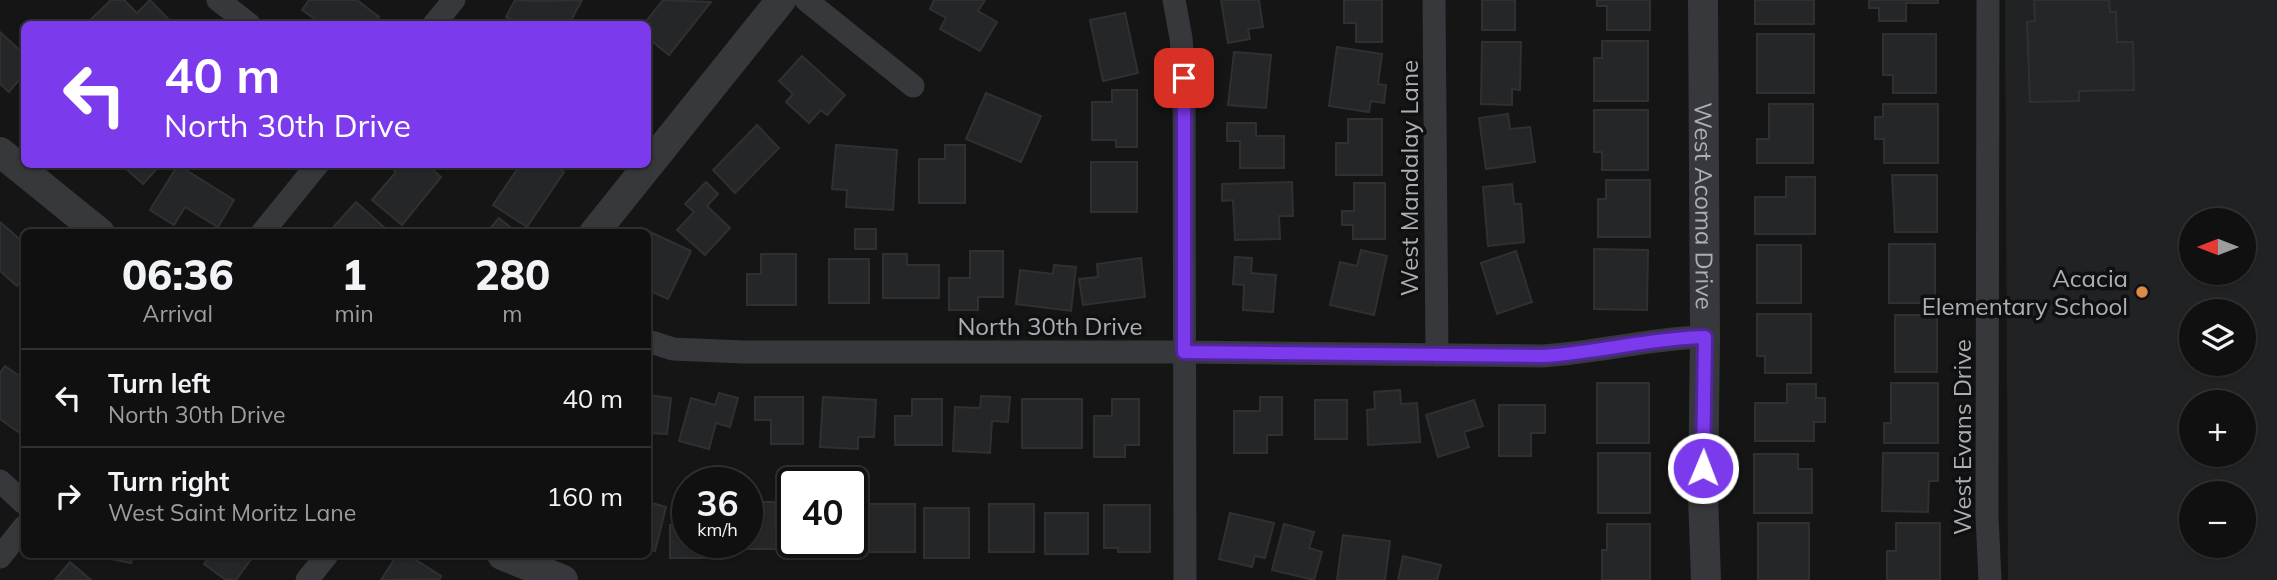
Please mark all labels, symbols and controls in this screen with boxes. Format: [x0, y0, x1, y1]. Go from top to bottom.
text: 40 m [164, 44, 280, 105]
pin [1154, 48, 1214, 108]
icon: left [49, 49, 140, 140]
icon: arrive [1165, 59, 1203, 97]
street label: West Mandalay Lane [1394, 60, 1424, 296]
street label: West Acoma Drive [1689, 102, 1720, 310]
text: North 30th Drive [164, 105, 411, 145]
north arrow [2179, 208, 2256, 285]
map controls [2179, 208, 2256, 558]
text: 06:36 [122, 248, 234, 301]
text: 1 [341, 248, 367, 301]
text: 280 [475, 248, 550, 301]
place label: Acacia Elementary School [1922, 263, 2128, 321]
marker: Acacia Elementary School [2134, 284, 2150, 300]
text: Arrival [143, 299, 213, 328]
text: min [334, 299, 374, 328]
text: m [502, 299, 522, 328]
button: layers [2179, 299, 2256, 376]
street label: North 30th Drive [957, 311, 1143, 341]
street label: West Evans Drive [1947, 339, 1977, 535]
text: Turn left [108, 367, 210, 400]
icon: left [49, 379, 87, 417]
text: 40 m [562, 382, 623, 415]
button: + [2179, 390, 2256, 467]
text: North 30th Drive [108, 400, 286, 429]
position arrow [1666, 431, 1740, 505]
text: Turn right [108, 465, 229, 498]
speed limit sign: 40 [777, 467, 868, 558]
icon: right [49, 477, 87, 515]
text: 160 m [547, 480, 623, 513]
text: 36 [696, 481, 739, 525]
button: − [2179, 481, 2256, 558]
text: West Saint Moritz Lane [108, 498, 356, 527]
text: km/h [697, 518, 738, 541]

